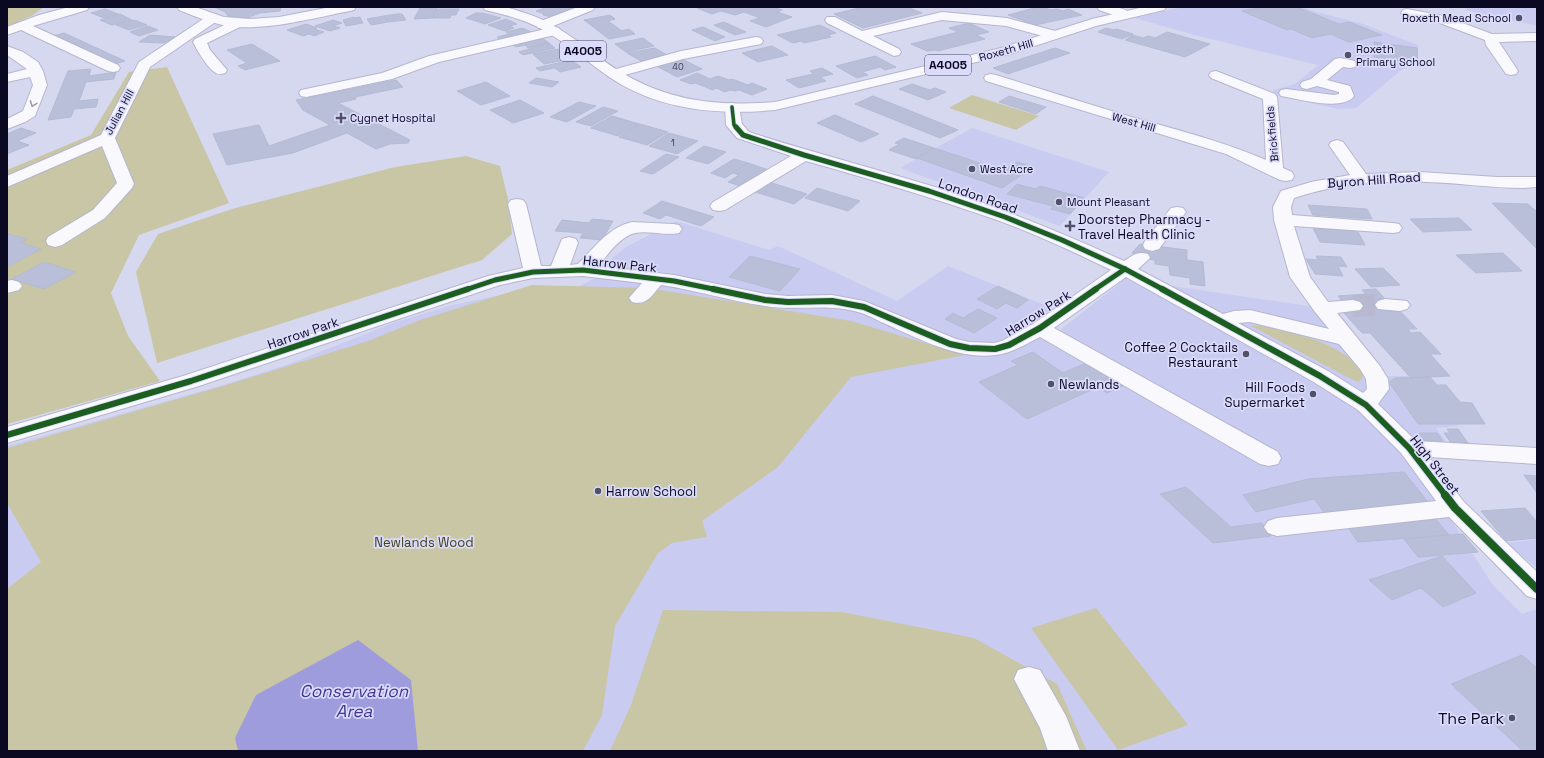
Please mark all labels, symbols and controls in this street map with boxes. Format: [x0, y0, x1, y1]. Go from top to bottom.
place label: Roxeth Mead School [1402, 11, 1511, 25]
marker: Roxeth Mead School [1514, 13, 1524, 23]
street label: Roxeth Hill [977, 36, 1035, 64]
road number: A4005 [560, 41, 606, 61]
place label: Roxeth Primary School [1356, 42, 1435, 69]
marker: Roxeth Primary School [1343, 50, 1353, 60]
road number: A4005 [925, 55, 971, 75]
house number: 40 [672, 61, 684, 73]
street label: Julian Hill [101, 87, 137, 137]
one-way arrow [29, 101, 38, 108]
street label: Brickfields [1263, 105, 1281, 163]
street label: West Hill [1111, 109, 1157, 135]
place label: Cygnet Hospital [350, 111, 435, 125]
marker: Cygnet Hospital [335, 112, 347, 124]
house number: 1 [671, 137, 675, 149]
place label: West Acre [980, 162, 1033, 176]
marker: West Acre [967, 164, 977, 174]
street label: Byron Hill Road [1327, 168, 1421, 192]
street label: London Road [936, 175, 1020, 217]
place label: Mount Pleasant [1067, 195, 1150, 209]
marker: Mount Pleasant [1054, 197, 1064, 207]
place label: Doorstep Pharmacy - Travel Health Clinic [1078, 211, 1211, 243]
marker: Doorstep Pharmacy - Travel Health Clinic [1065, 221, 1075, 231]
street label: Harrow Park [582, 252, 658, 276]
street label: Harrow Park [1002, 286, 1074, 340]
street label: Harrow Park [265, 313, 341, 353]
place label: Coffee 2 Cocktails Restaurant [1125, 339, 1238, 371]
marker: Coffee 2 Cocktails Restaurant [1241, 349, 1251, 359]
place label: Newlands [1059, 376, 1120, 393]
marker: Newlands [1046, 379, 1056, 389]
place label: Hill Foods Supermarket [1224, 379, 1305, 411]
marker: Hill Foods Supermarket [1308, 389, 1318, 399]
street label: High Street [1406, 432, 1464, 498]
place label: Harrow School [606, 483, 696, 500]
marker: Harrow School [593, 486, 603, 496]
park label: Newlands Wood [374, 534, 474, 551]
water label: Conservation Area [300, 680, 409, 722]
place label: The Park [1438, 708, 1504, 729]
marker: The Park [1507, 713, 1517, 723]

